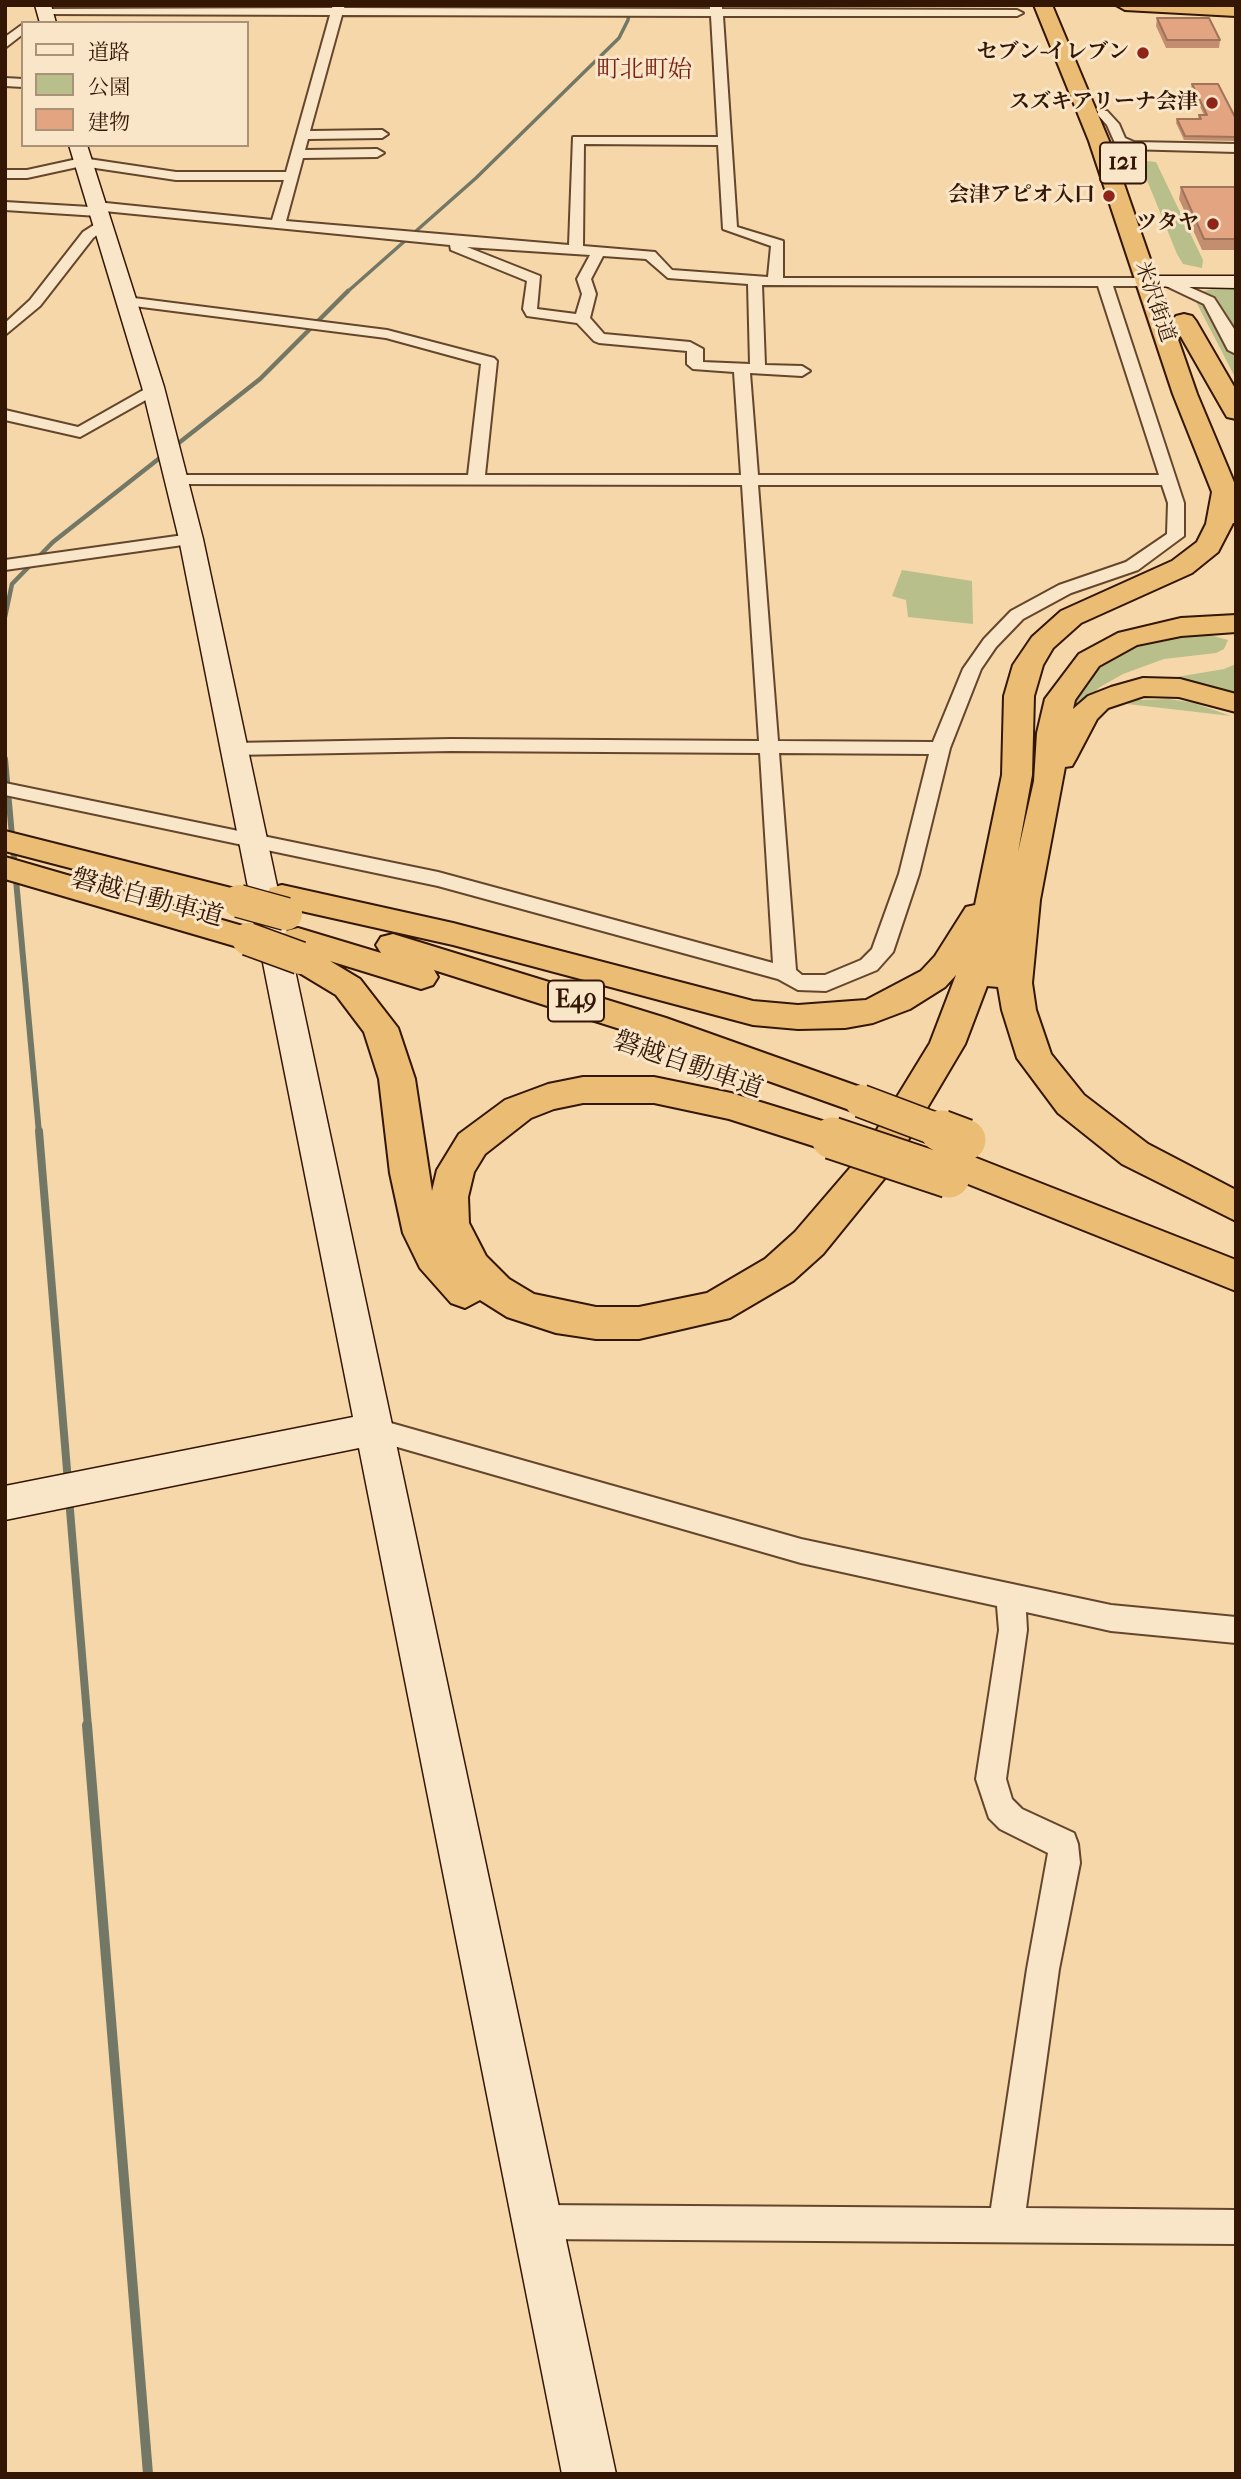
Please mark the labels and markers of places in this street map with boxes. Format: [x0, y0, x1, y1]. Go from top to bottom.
place label: セブン-イレブン [977, 40, 1129, 66]
marker: セブン-イレブン [1135, 45, 1151, 61]
place label: スズキアリーナ会津 [1009, 90, 1198, 116]
marker: スズキアリーナ会津 [1204, 95, 1220, 111]
place label: 会津アピオ入口 [948, 183, 1095, 209]
marker: 会津アピオ入口 [1101, 188, 1117, 204]
place label: ツタヤ [1136, 211, 1199, 237]
marker: ツタヤ [1205, 216, 1221, 232]

